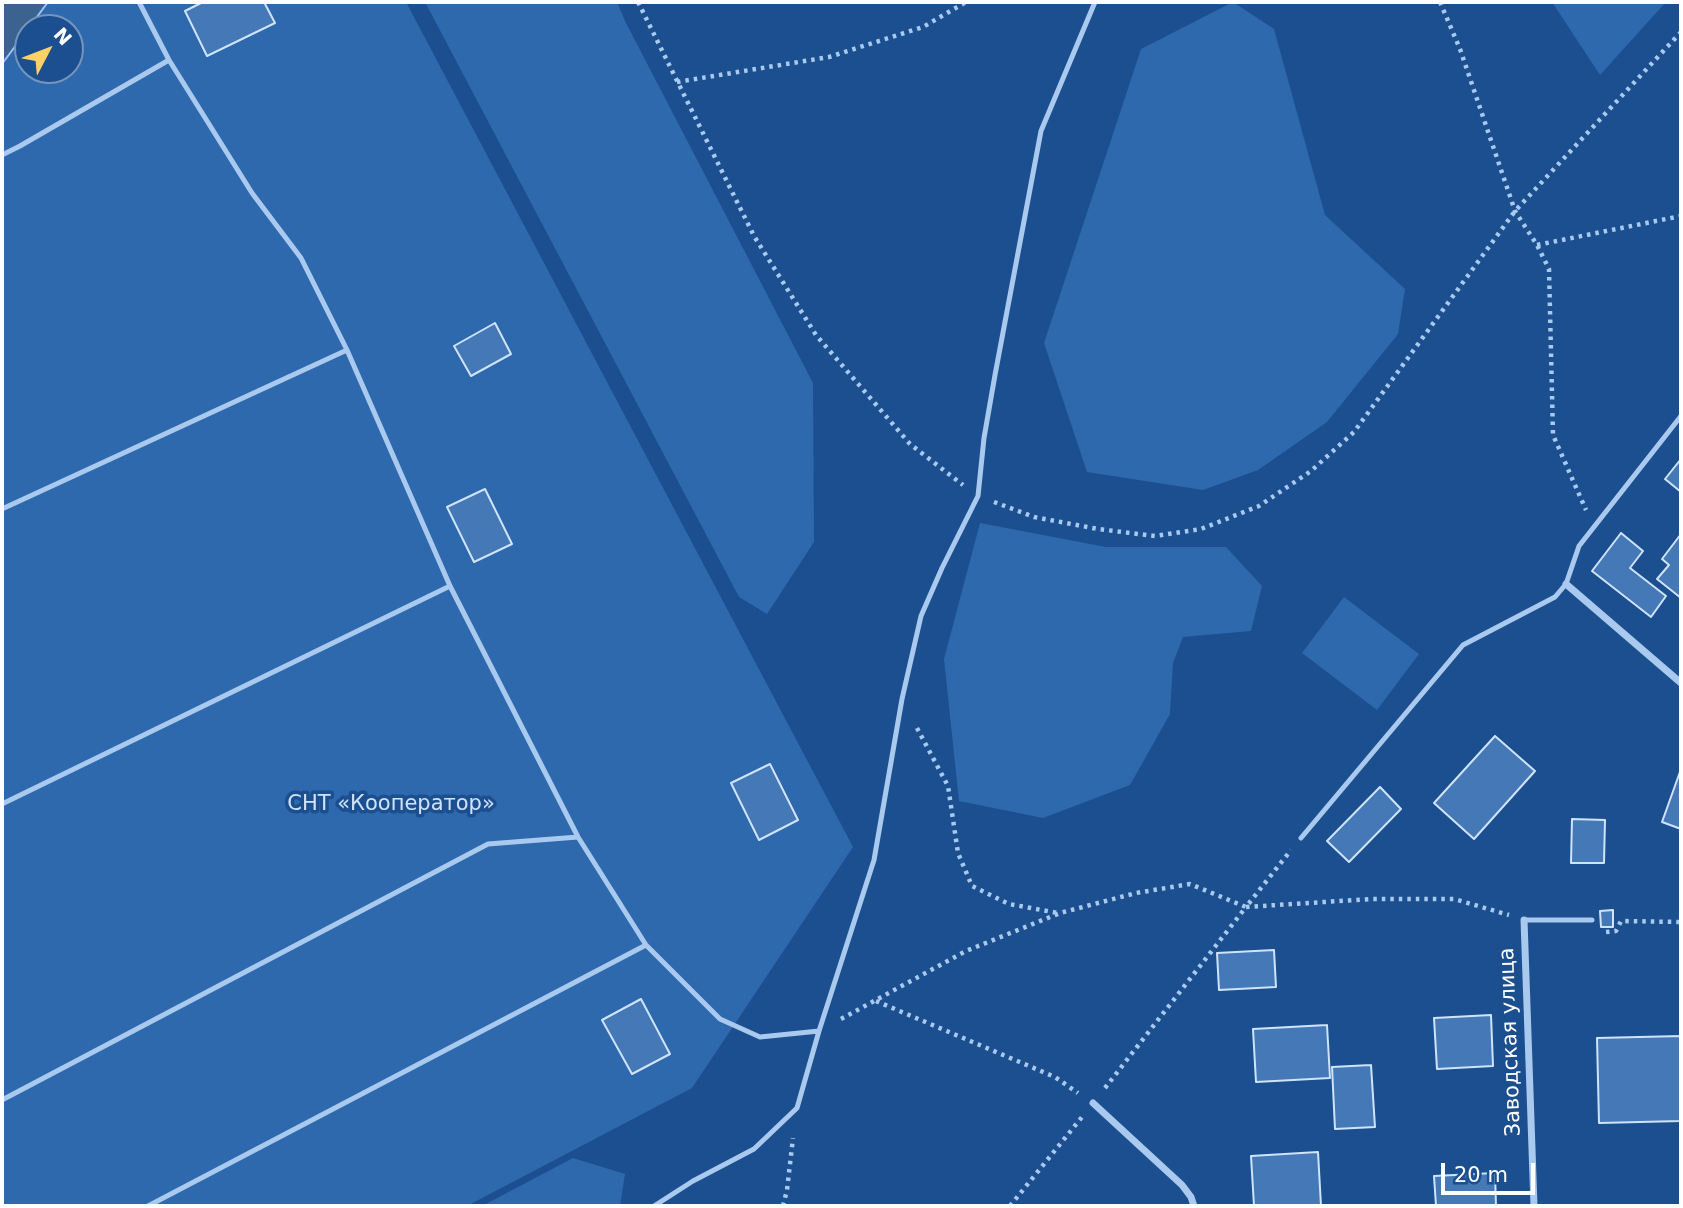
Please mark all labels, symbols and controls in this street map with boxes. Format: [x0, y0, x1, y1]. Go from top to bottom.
north arrow [14, 14, 84, 84]
text: N [50, 23, 77, 50]
park label: СНТ «Кооператор» [287, 792, 495, 818]
street label: Заводская улица [1495, 947, 1527, 1137]
scale bar [1445, 1148, 1540, 1192]
text: 20 m [1454, 1163, 1508, 1187]

